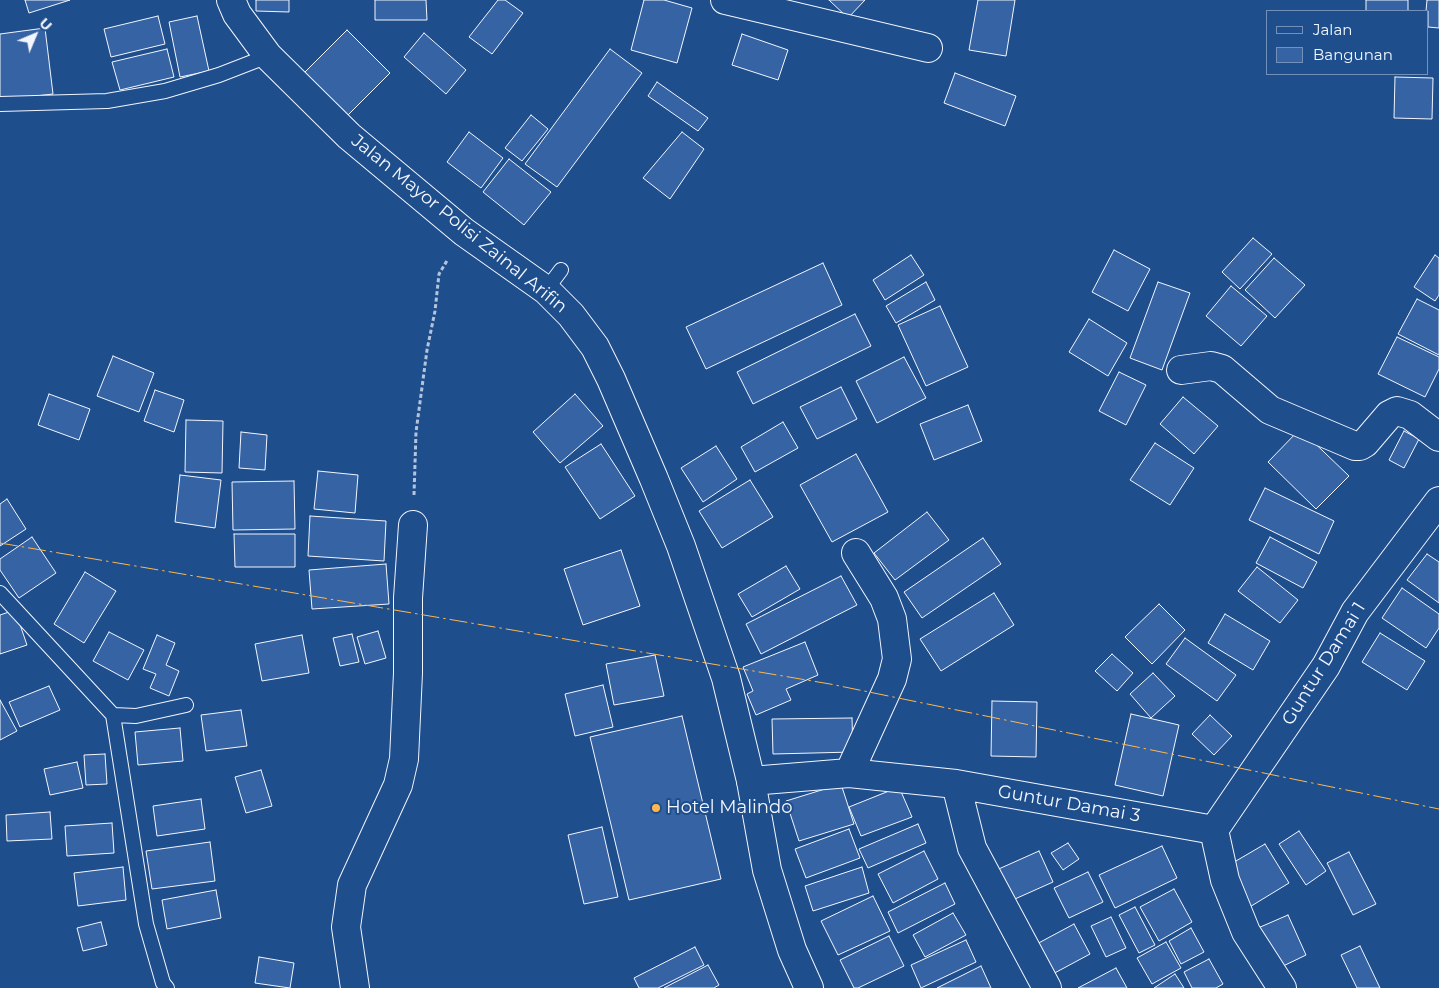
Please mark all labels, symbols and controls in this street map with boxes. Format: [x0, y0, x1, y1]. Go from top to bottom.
north arrow [10, 10, 60, 60]
legend [1266, 10, 1429, 75]
text: U [35, 14, 56, 35]
text: Jalan [1313, 20, 1352, 39]
text: Bangunan [1313, 45, 1393, 64]
street label: Jalan Mayor Polisi Zainal Arifin [347, 130, 571, 318]
street label: Guntur Damai 1 [1278, 599, 1370, 729]
street label: Guntur Damai 3 [996, 781, 1142, 827]
place label: Hotel Malindo [666, 797, 792, 819]
marker: Hotel Malindo [650, 802, 662, 814]

